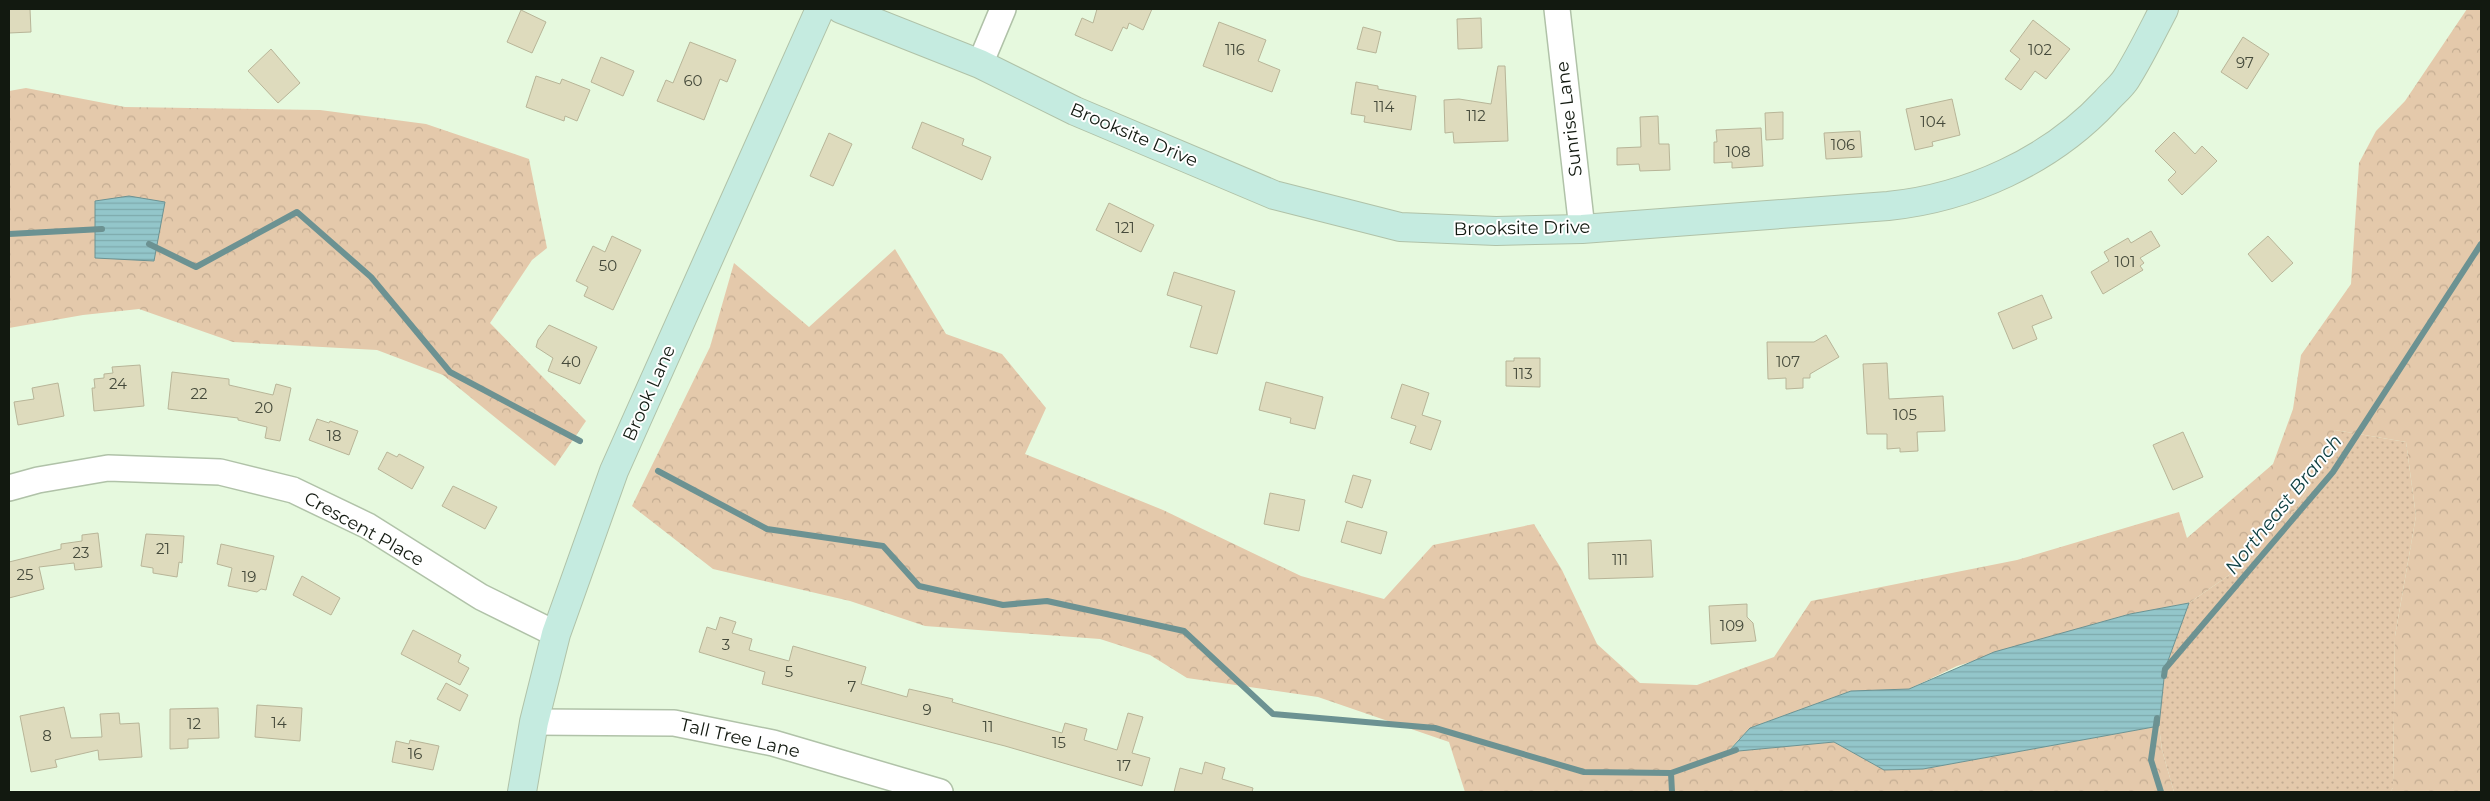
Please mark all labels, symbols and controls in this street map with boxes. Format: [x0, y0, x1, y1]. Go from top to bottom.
house number: 116 [1225, 40, 1245, 59]
house number: 102 [2028, 40, 2052, 59]
house number: 97 [2236, 53, 2254, 72]
street label: Sunrise Lane [1551, 60, 1587, 178]
house number: 60 [683, 71, 703, 90]
house number: 114 [1374, 97, 1394, 116]
street label: Brooksite Drive [1067, 98, 1201, 172]
house number: 112 [1466, 106, 1486, 125]
house number: 104 [1920, 112, 1946, 131]
house number: 106 [1831, 135, 1855, 154]
house number: 108 [1726, 142, 1750, 161]
street label: Brooksite Drive [1453, 216, 1591, 240]
house number: 121 [1115, 218, 1135, 237]
house number: 101 [2115, 252, 2135, 271]
house number: 50 [599, 256, 617, 275]
street label: Brook Lane [618, 341, 680, 444]
house number: 40 [561, 352, 581, 371]
house number: 107 [1776, 352, 1800, 371]
house number: 113 [1513, 364, 1533, 383]
house number: 24 [109, 374, 127, 393]
house number: 22 [190, 384, 208, 403]
house number: 20 [255, 398, 273, 417]
house number: 105 [1893, 405, 1917, 424]
house number: 18 [327, 426, 342, 445]
water label: Northeast Branch [2220, 430, 2347, 579]
street label: Crescent Place [300, 487, 428, 571]
house number: 21 [156, 539, 170, 558]
house number: 23 [73, 543, 89, 562]
house number: 111 [1612, 550, 1628, 569]
house number: 25 [16, 565, 34, 584]
house number: 19 [242, 567, 256, 586]
house number: 109 [1720, 616, 1744, 635]
house number: 3 [722, 635, 730, 654]
house number: 5 [785, 662, 793, 681]
house number: 7 [848, 677, 857, 696]
house number: 9 [922, 700, 932, 719]
house number: 14 [271, 713, 287, 732]
street label: Tall Tree Lane [678, 713, 802, 763]
house number: 12 [187, 714, 201, 733]
house number: 11 [983, 717, 993, 736]
house number: 8 [42, 726, 52, 745]
house number: 15 [1052, 733, 1066, 752]
house number: 16 [408, 744, 422, 763]
house number: 17 [1117, 756, 1131, 775]

